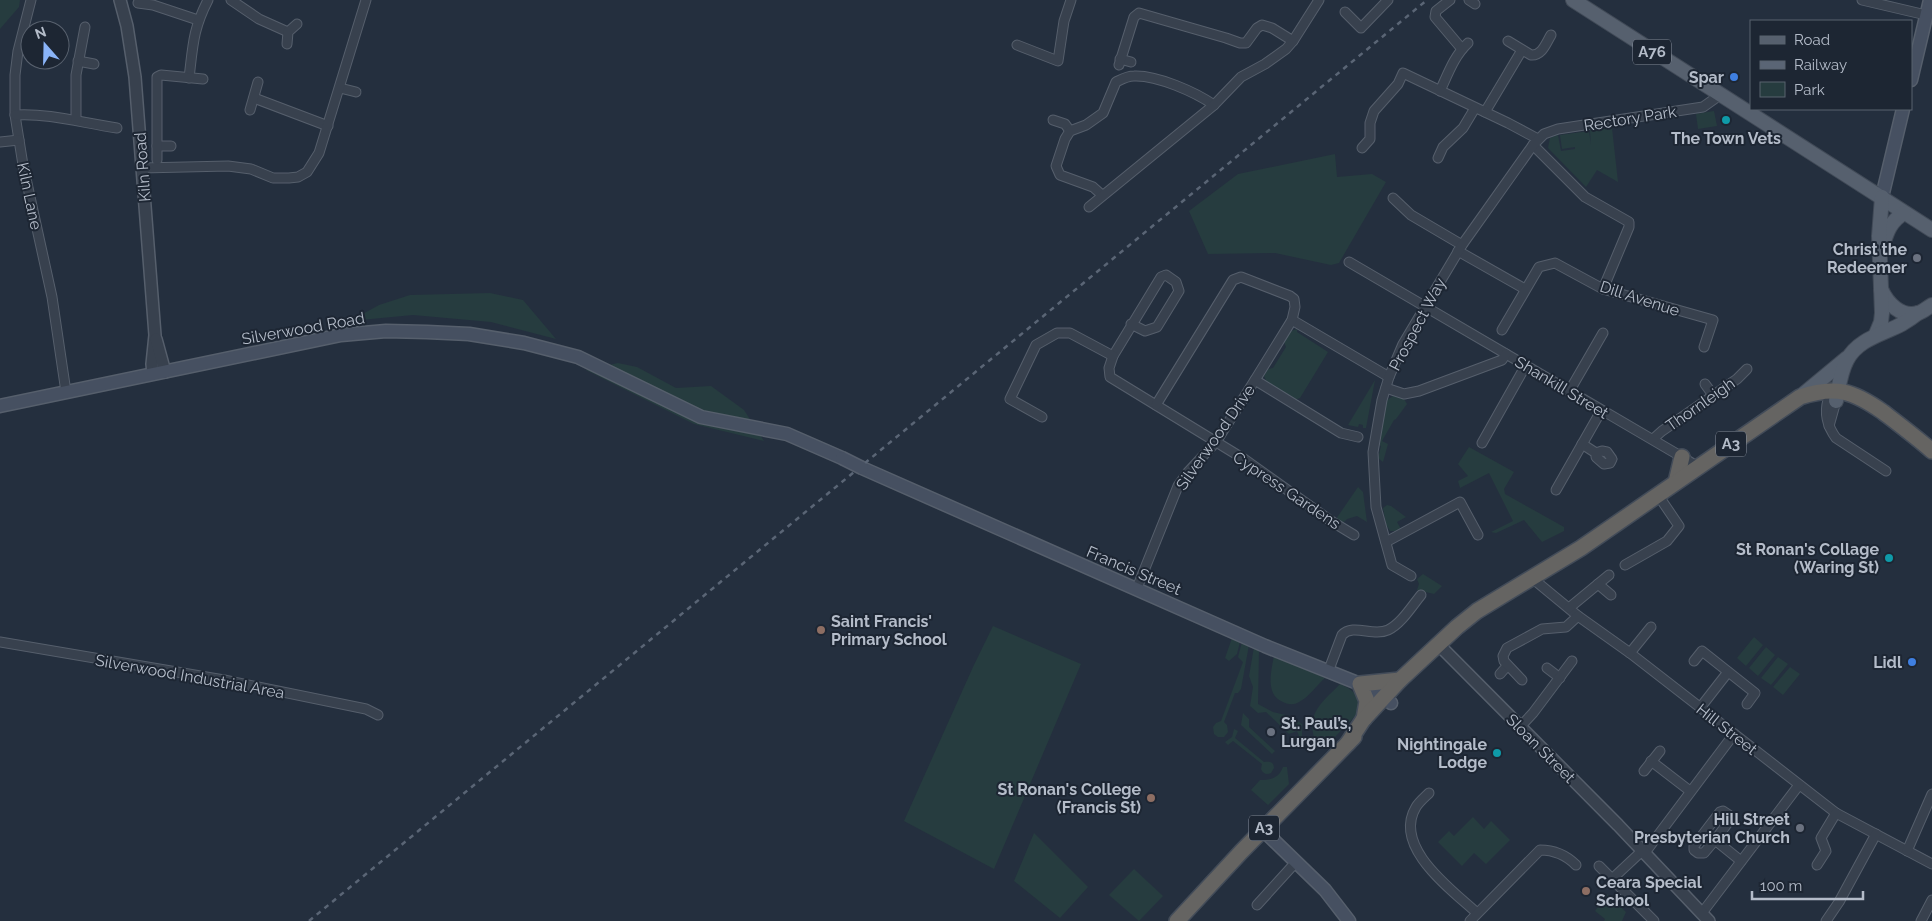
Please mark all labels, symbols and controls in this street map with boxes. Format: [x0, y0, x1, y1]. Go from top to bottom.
north arrow [20, 20, 70, 70]
legend [1750, 20, 1912, 110]
text: N [33, 23, 48, 42]
text: Road [1794, 31, 1830, 49]
road number: A76 [1633, 40, 1671, 64]
text: Railway [1794, 56, 1847, 74]
place label: Spar [1689, 68, 1724, 87]
marker: Spar [1728, 71, 1740, 83]
text: Park [1794, 81, 1825, 99]
street label: Rectory Park [1582, 102, 1678, 135]
marker: The Town Vets [1720, 114, 1732, 126]
place label: The Town Vets [1671, 129, 1781, 148]
street label: Kiln Road [131, 131, 154, 203]
street label: Kiln Lane [13, 161, 46, 231]
place label: Christ the Redeemer [1827, 240, 1907, 277]
marker: Christ the Redeemer [1911, 252, 1923, 264]
street label: Prospect Way [1385, 274, 1450, 374]
street label: Dill Avenue [1597, 277, 1682, 320]
street label: Silverwood Road [240, 308, 366, 349]
street label: Shankill Street [1512, 352, 1612, 423]
street label: Thornleigh [1662, 374, 1739, 435]
street label: Silverwood Drive [1172, 381, 1259, 494]
road number: A3 [1716, 432, 1746, 456]
street label: Cypress Gardens [1229, 447, 1344, 534]
place label: St Ronan's Collage (Waring St) [1736, 540, 1879, 577]
street label: Francis Street [1084, 542, 1185, 599]
marker: St Ronan's Collage (Waring St) [1883, 552, 1895, 564]
place label: Saint Francis' Primary School [831, 612, 948, 649]
marker: Saint Francis' Primary School [815, 624, 827, 636]
street label: Silverwood Industrial Area [94, 650, 286, 702]
place label: Lidl [1873, 653, 1903, 672]
marker: Lidl [1906, 656, 1918, 668]
street label: Hill Street [1692, 700, 1761, 759]
street label: Sloan Street [1502, 710, 1580, 787]
place label: St. Paul’s, Lurgan [1281, 714, 1351, 751]
marker: St. Paul’s, Lurgan [1265, 726, 1277, 738]
place label: Nightingale Lodge [1397, 735, 1487, 772]
marker: Nightingale Lodge [1491, 747, 1503, 759]
place label: St Ronan's College (Francis St) [998, 780, 1141, 817]
marker: St Ronan's College (Francis St) [1145, 792, 1157, 804]
place label: Hill Street Presbyterian Church [1634, 810, 1790, 847]
road number: A3 [1249, 816, 1279, 840]
marker: Hill Street Presbyterian Church [1794, 822, 1806, 834]
scale bar [1752, 868, 1863, 900]
place label: Ceara Special School [1596, 873, 1703, 910]
text: 100 m [1760, 877, 1802, 895]
marker: Ceara Special School [1580, 885, 1592, 897]

